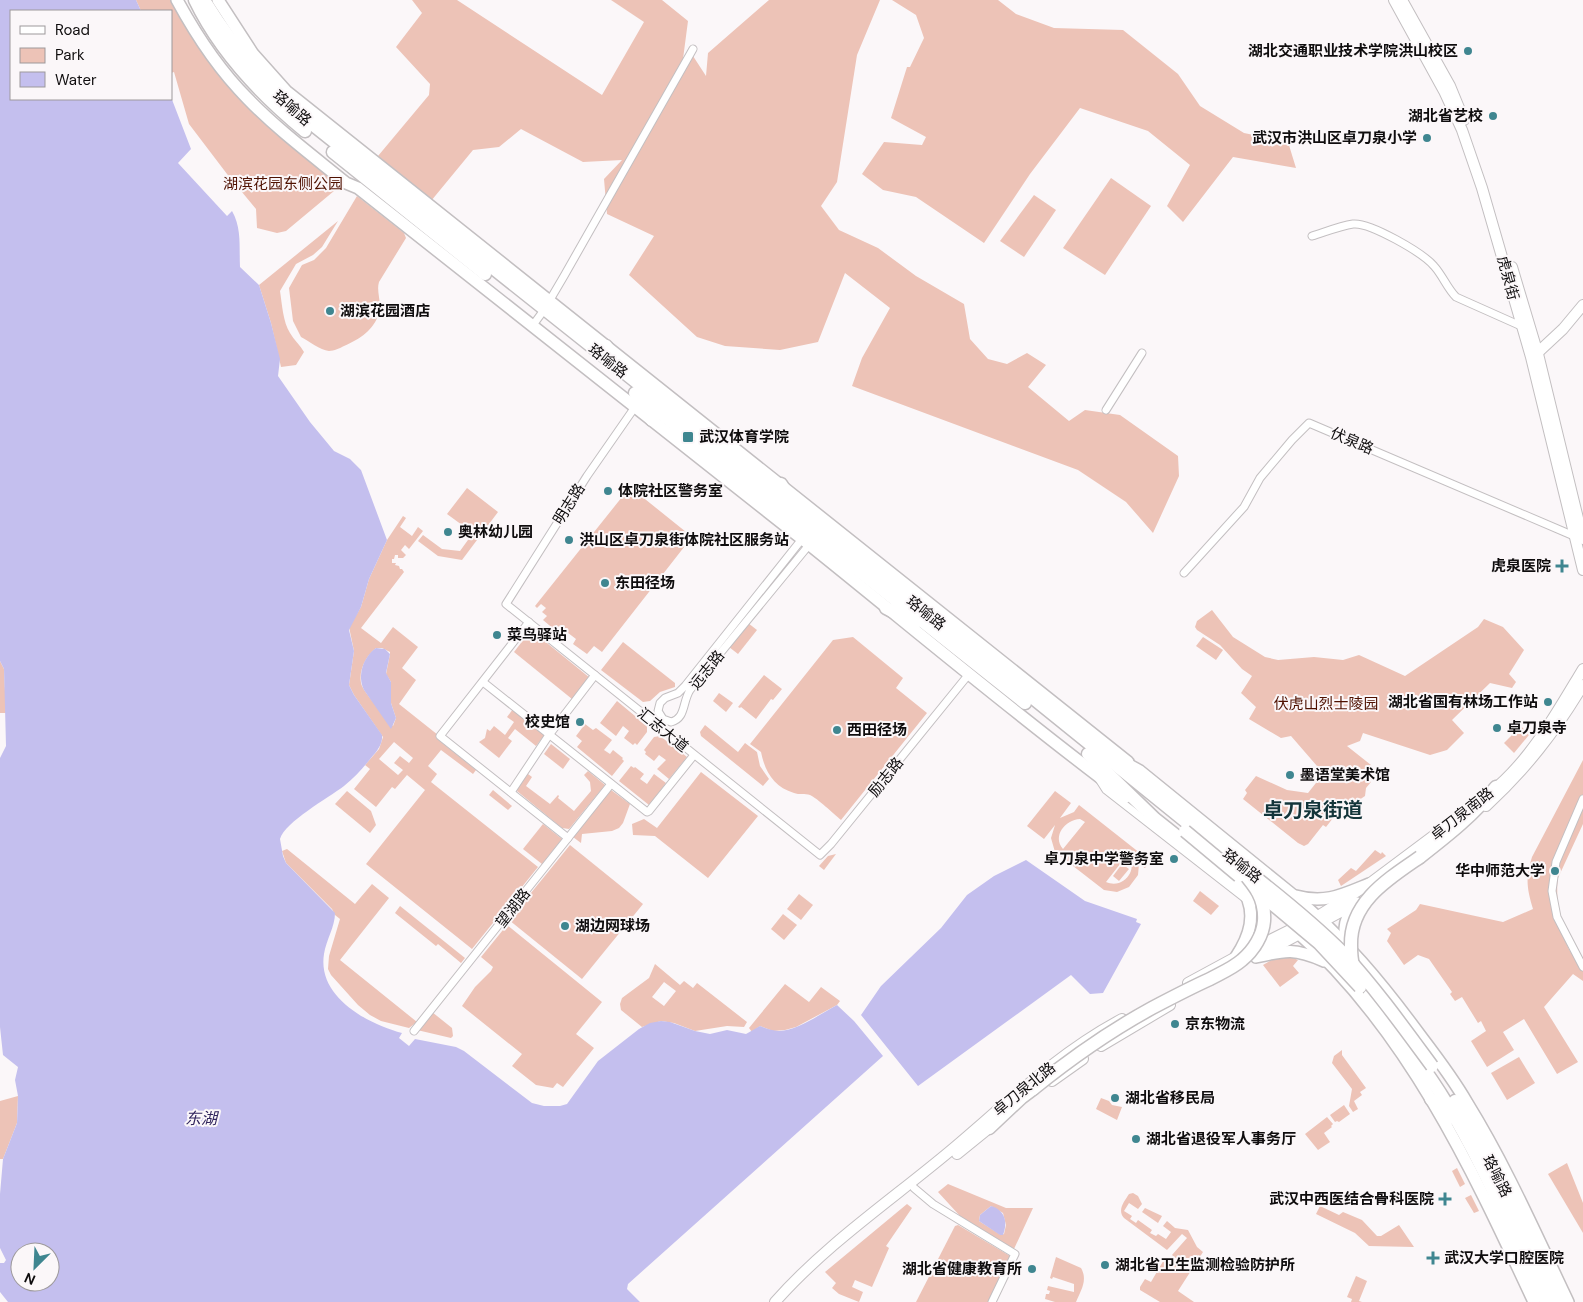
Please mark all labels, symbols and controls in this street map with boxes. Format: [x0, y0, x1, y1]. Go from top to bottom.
legend [10, 10, 172, 100]
text: Road [55, 20, 90, 40]
place label: 湖北交通职业技术学院洪山校区 [1248, 41, 1458, 61]
text: Park [55, 45, 85, 65]
marker: 湖北交通职业技术学院洪山校区 [1462, 45, 1474, 57]
text: Water [55, 70, 97, 90]
street label: 珞喻路 [268, 86, 316, 130]
place label: 湖北省艺校 [1408, 106, 1483, 126]
marker: 湖北省艺校 [1487, 110, 1499, 122]
place label: 武汉市洪山区卓刀泉小学 [1252, 128, 1417, 148]
marker: 武汉市洪山区卓刀泉小学 [1421, 132, 1433, 144]
park label: 湖滨花园东侧公园 [223, 174, 343, 194]
street label: 虎泉街 [1493, 254, 1523, 302]
place label: 湖滨花园酒店 [340, 301, 430, 321]
marker: 湖滨花园酒店 [324, 305, 336, 317]
street label: 珞喻路 [584, 339, 632, 383]
street label: 伏泉路 [1327, 423, 1377, 459]
place label: 武汉体育学院 [699, 427, 789, 447]
marker: 武汉体育学院 [681, 430, 695, 444]
street label: 明志路 [549, 480, 589, 528]
place label: 体院社区警务室 [618, 481, 723, 501]
marker: 体院社区警务室 [602, 485, 614, 497]
place label: 奥林幼儿园 [458, 522, 533, 542]
marker: 奥林幼儿园 [442, 526, 454, 538]
place label: 洪山区卓刀泉街体院社区服务站 [579, 530, 789, 550]
marker: 洪山区卓刀泉街体院社区服务站 [563, 534, 575, 546]
place label: 虎泉医院 [1491, 556, 1551, 576]
marker: 虎泉医院 [1555, 559, 1569, 573]
place label: 东田径场 [615, 573, 675, 593]
marker: 东田径场 [599, 577, 611, 589]
street label: 珞喻路 [902, 591, 950, 635]
place label: 菜鸟驿站 [507, 625, 567, 645]
marker: 菜鸟驿站 [491, 629, 503, 641]
street label: 远志路 [685, 646, 729, 694]
place label: 湖北省国有林场工作站 [1388, 692, 1538, 712]
park label: 伏虎山烈士陵园 [1273, 694, 1379, 714]
marker: 湖北省国有林场工作站 [1542, 696, 1554, 708]
street label: 汇志大道 [633, 703, 693, 757]
place label: 校史馆 [525, 712, 570, 732]
marker: 校史馆 [574, 716, 586, 728]
place label: 卓刀泉寺 [1507, 718, 1567, 738]
place label: 西田径场 [847, 720, 907, 740]
marker: 卓刀泉寺 [1491, 722, 1503, 734]
marker: 西田径场 [831, 724, 843, 736]
street label: 励志路 [864, 753, 908, 801]
place label: 墨语堂美术馆 [1300, 765, 1390, 785]
marker: 墨语堂美术馆 [1284, 769, 1296, 781]
street label: 卓刀泉南路 [1426, 783, 1498, 845]
district label: 卓刀泉街道 [1263, 797, 1363, 823]
street label: 珞喻路 [1218, 844, 1266, 888]
place label: 卓刀泉中学警务室 [1044, 849, 1164, 869]
marker: 卓刀泉中学警务室 [1168, 853, 1180, 865]
place label: 华中师范大学 [1455, 861, 1545, 881]
marker: 华中师范大学 [1549, 865, 1561, 877]
street label: 望湖路 [491, 884, 535, 932]
place label: 湖边网球场 [575, 916, 650, 936]
marker: 湖边网球场 [559, 920, 571, 932]
place label: 京东物流 [1185, 1014, 1245, 1034]
marker: 京东物流 [1169, 1018, 1181, 1030]
street label: 卓刀泉北路 [989, 1058, 1059, 1120]
place label: 湖北省移民局 [1125, 1088, 1215, 1108]
marker: 湖北省移民局 [1109, 1092, 1121, 1104]
water label: 东湖 [185, 1108, 220, 1129]
place label: 湖北省退役军人事务厅 [1146, 1129, 1296, 1149]
marker: 湖北省退役军人事务厅 [1130, 1133, 1142, 1145]
street label: 珞喻路 [1478, 1151, 1516, 1201]
place label: 武汉中西医结合骨科医院 [1269, 1189, 1434, 1209]
marker: 武汉中西医结合骨科医院 [1438, 1192, 1452, 1206]
north arrow [10, 1242, 60, 1292]
place label: 武汉大学口腔医院 [1444, 1248, 1564, 1268]
marker: 武汉大学口腔医院 [1426, 1251, 1440, 1265]
place label: 湖北省卫生监测检验防护所 [1115, 1255, 1295, 1275]
place label: 湖北省健康教育所 [902, 1259, 1022, 1279]
marker: 湖北省卫生监测检验防护所 [1099, 1259, 1111, 1271]
marker: 湖北省健康教育所 [1026, 1263, 1038, 1275]
text: N [21, 1269, 38, 1289]

